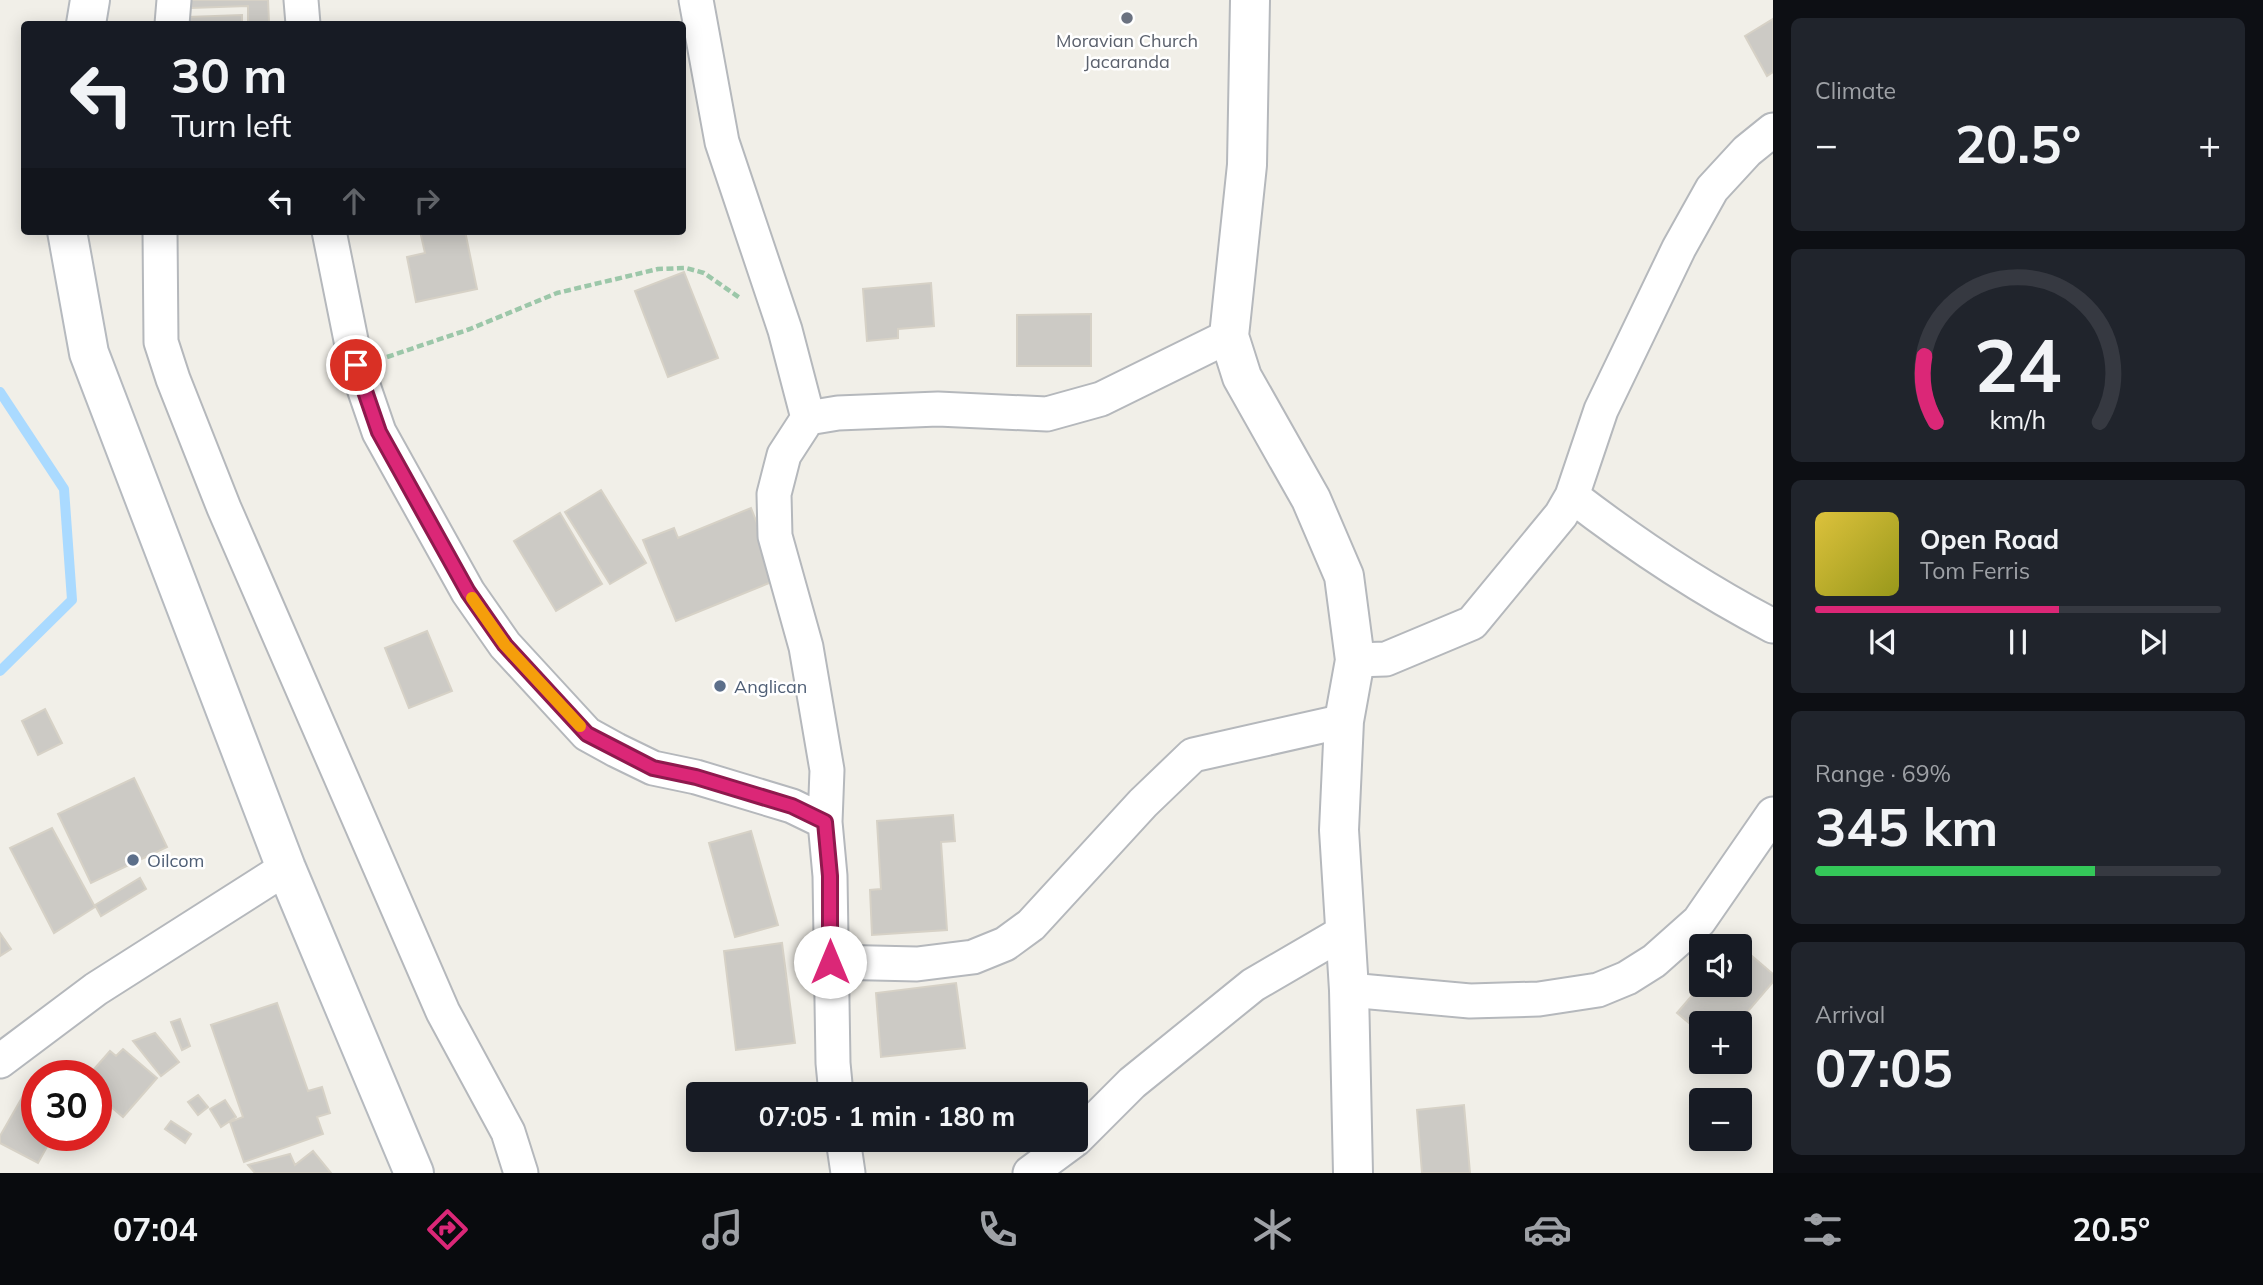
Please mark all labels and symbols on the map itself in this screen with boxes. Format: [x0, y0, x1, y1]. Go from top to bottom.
marker: Moravian Church Jacaranda [1119, 10, 1135, 26]
place label: Moravian Church Jacaranda [1056, 29, 1198, 73]
pin [326, 335, 386, 395]
place label: Anglican [734, 675, 807, 698]
marker: Anglican [712, 678, 728, 694]
place label: Oilcom [147, 849, 204, 872]
marker: Oilcom [125, 852, 141, 868]
position arrow [793, 925, 867, 999]
speed limit sign: 30 [21, 1060, 112, 1151]

